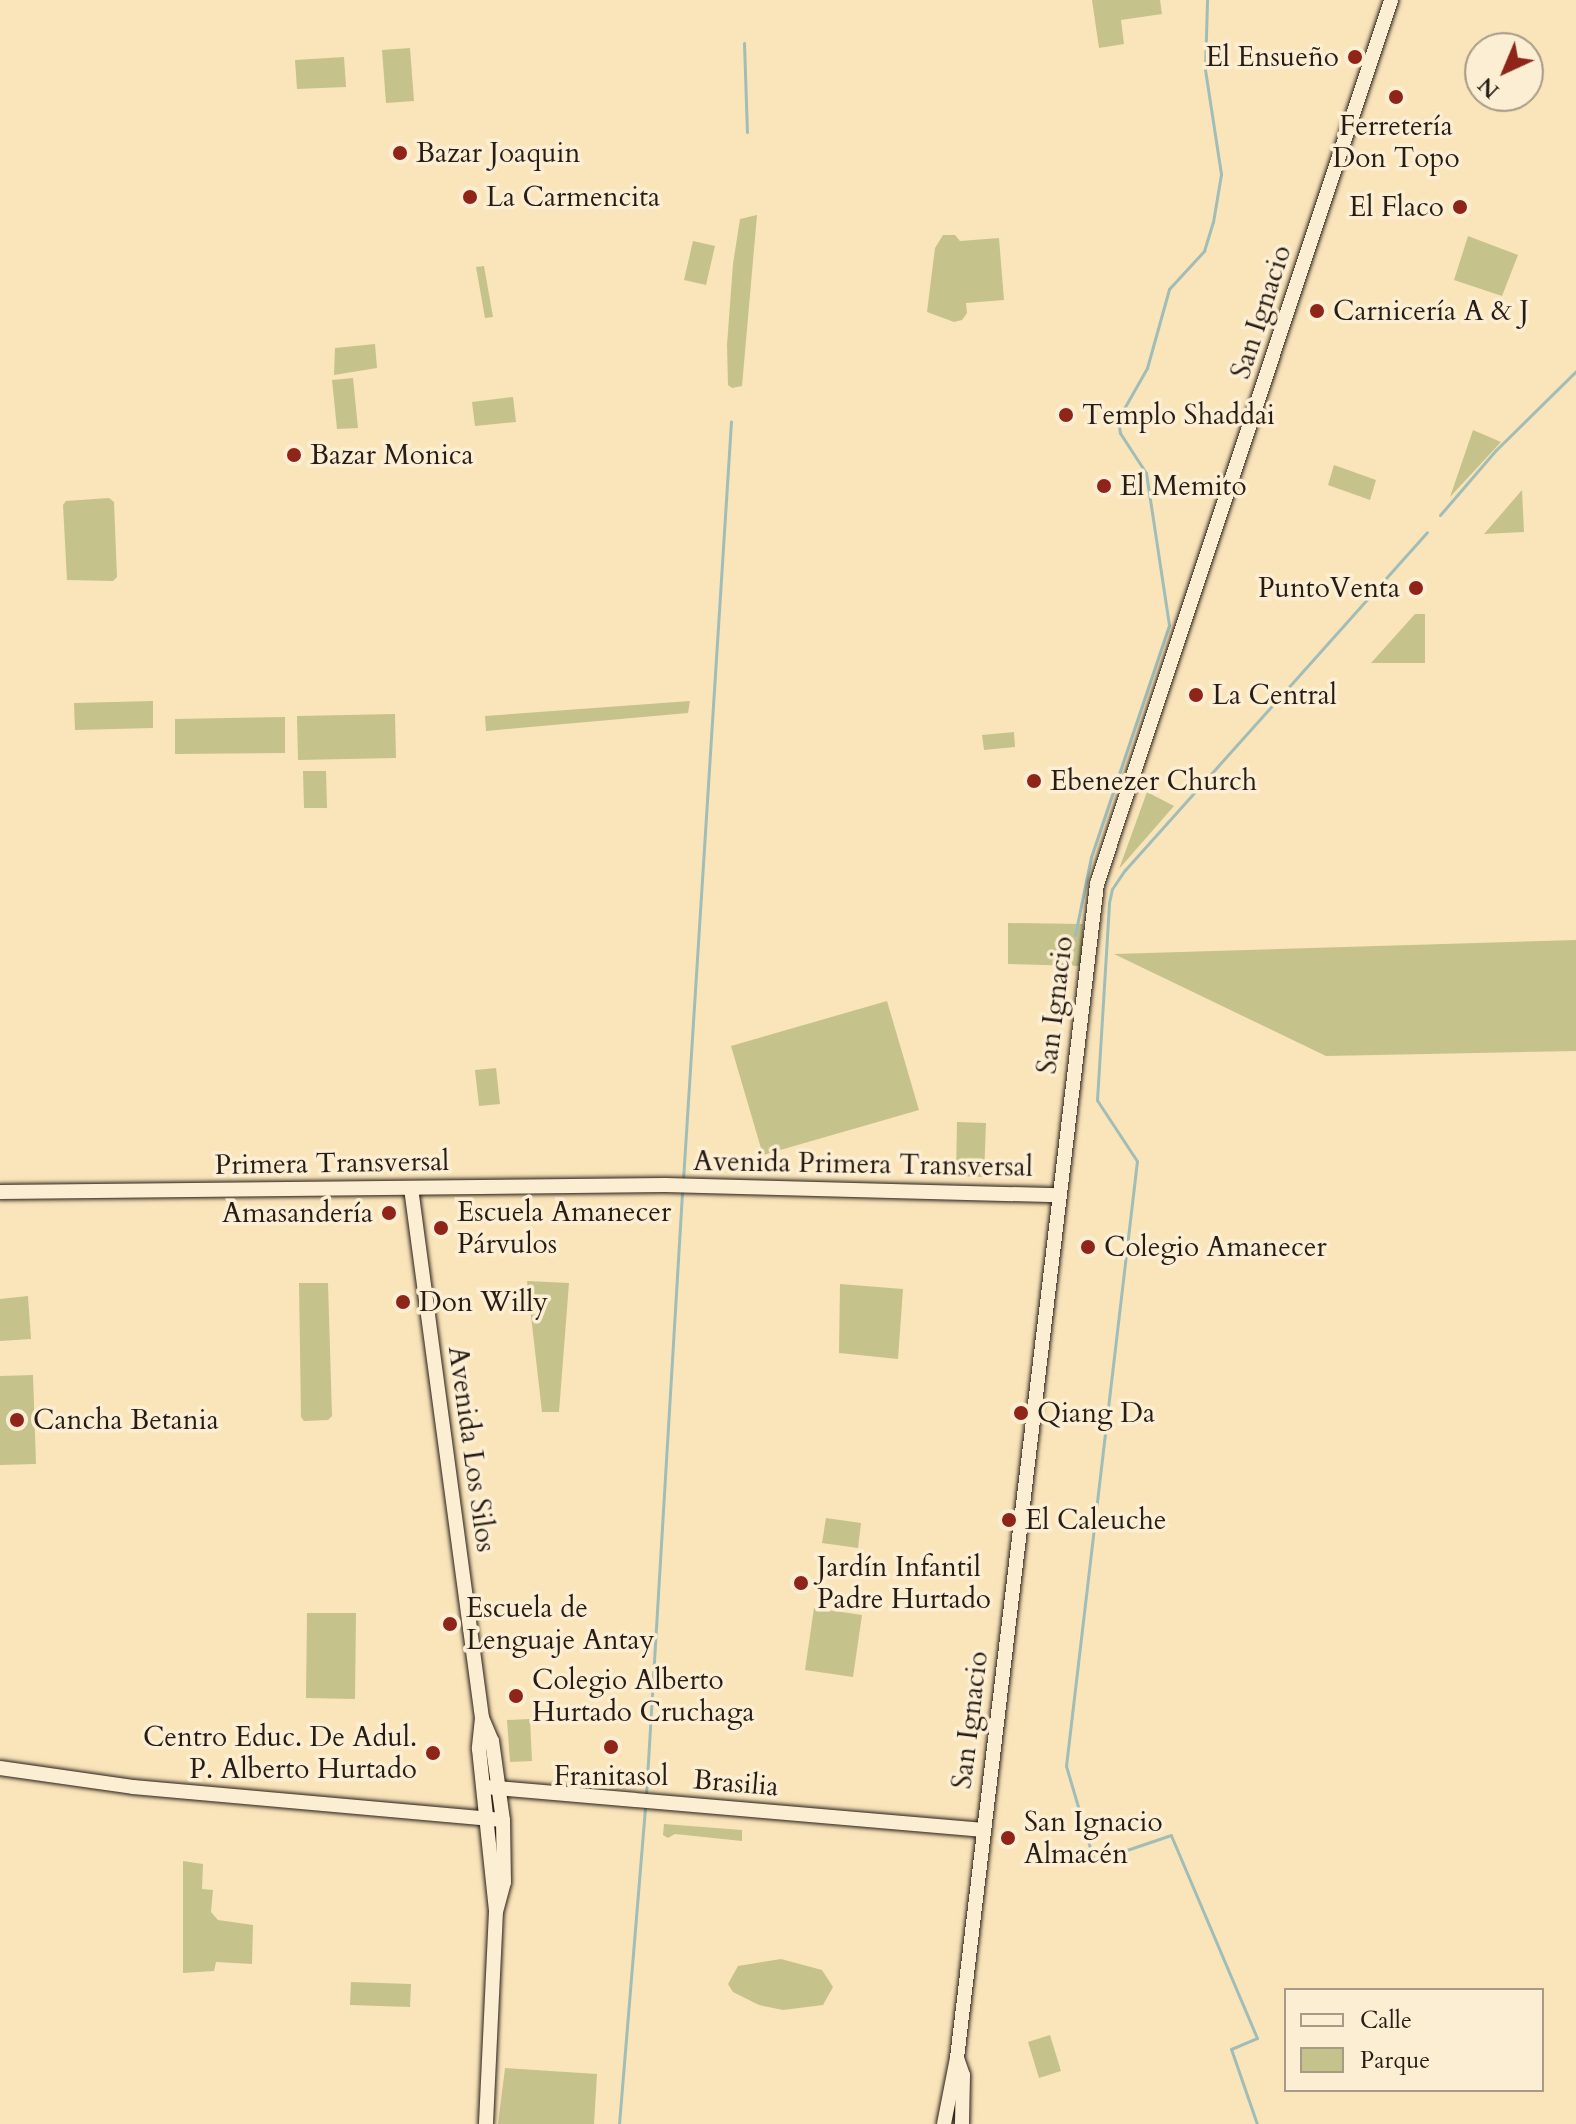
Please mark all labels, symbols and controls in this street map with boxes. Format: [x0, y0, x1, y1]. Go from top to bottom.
north arrow [1464, 32, 1544, 112]
place label: El Ensueño [1205, 40, 1339, 74]
marker: El Ensueño [1346, 48, 1364, 66]
text: N [1471, 70, 1506, 105]
marker: Ferretería Don Topo [1387, 88, 1405, 106]
place label: Ferretería Don Topo [1332, 109, 1460, 175]
place label: Bazar Joaquin [416, 136, 580, 170]
marker: Bazar Joaquin [391, 144, 409, 162]
place label: La Carmencita [486, 180, 660, 214]
marker: La Carmencita [461, 188, 479, 206]
place label: El Flaco [1349, 190, 1444, 224]
marker: El Flaco [1451, 198, 1469, 216]
street label: San Ignacio [1224, 241, 1298, 383]
place label: Carnicería A & J [1333, 294, 1529, 328]
marker: Carnicería A & J [1308, 302, 1326, 320]
place label: Templo Shaddai [1082, 398, 1275, 432]
marker: Templo Shaddai [1057, 406, 1075, 424]
place label: Bazar Monica [310, 438, 474, 472]
marker: Bazar Monica [285, 446, 303, 464]
place label: El Memito [1120, 469, 1247, 503]
marker: El Memito [1095, 477, 1113, 495]
place label: PuntoVenta [1258, 571, 1400, 605]
marker: PuntoVenta [1407, 579, 1425, 597]
place label: La Central [1212, 678, 1337, 712]
marker: La Central [1187, 686, 1205, 704]
place label: Ebenezer Church [1050, 764, 1257, 798]
marker: Ebenezer Church [1025, 772, 1043, 790]
street label: San Ignacio [1030, 934, 1080, 1076]
street label: Primera Transversal [214, 1144, 450, 1182]
street label: Avenida Primera Transversal [693, 1144, 1033, 1184]
place label: Escuela Amanecer Párvulos [457, 1195, 671, 1261]
place label: Amasandería [222, 1196, 373, 1230]
marker: Amasandería [380, 1204, 398, 1222]
marker: Escuela Amanecer Párvulos [432, 1219, 450, 1237]
place label: Colegio Amanecer [1104, 1230, 1327, 1264]
marker: Colegio Amanecer [1079, 1238, 1097, 1256]
place label: Don Willy [419, 1285, 548, 1319]
marker: Don Willy [394, 1293, 412, 1311]
street label: Avenida Los Silos [441, 1344, 503, 1554]
place label: Qiang Da [1037, 1396, 1155, 1430]
place label: Cancha Betania [33, 1403, 219, 1437]
marker: Qiang Da [1012, 1404, 1030, 1422]
marker: Cancha Betania [8, 1411, 26, 1429]
place label: El Caleuche [1025, 1503, 1166, 1537]
marker: El Caleuche [1000, 1511, 1018, 1529]
place label: Jardín Infantil Padre Hurtado [817, 1550, 991, 1616]
marker: Jardín Infantil Padre Hurtado [792, 1574, 810, 1592]
place label: Escuela de Lenguaje Antay [466, 1591, 654, 1657]
marker: Escuela de Lenguaje Antay [441, 1615, 459, 1633]
street label: San Ignacio [945, 1649, 995, 1791]
place label: Colegio Alberto Hurtado Cruchaga [532, 1663, 755, 1729]
marker: Colegio Alberto Hurtado Cruchaga [507, 1687, 525, 1705]
place label: Centro Educ. De Adul. P. Alberto Hurtado [143, 1720, 417, 1786]
marker: Franitasol [602, 1738, 620, 1756]
marker: Centro Educ. De Adul. P. Alberto Hurtado [424, 1744, 442, 1762]
place label: Franitasol [554, 1759, 668, 1793]
street label: Brasilia [692, 1763, 780, 1803]
place label: San Ignacio Almacén [1024, 1805, 1163, 1871]
marker: San Ignacio Almacén [999, 1829, 1017, 1847]
legend [1284, 1988, 1544, 2092]
text: Calle [1360, 2004, 1412, 2037]
text: Parque [1360, 2044, 1430, 2077]

